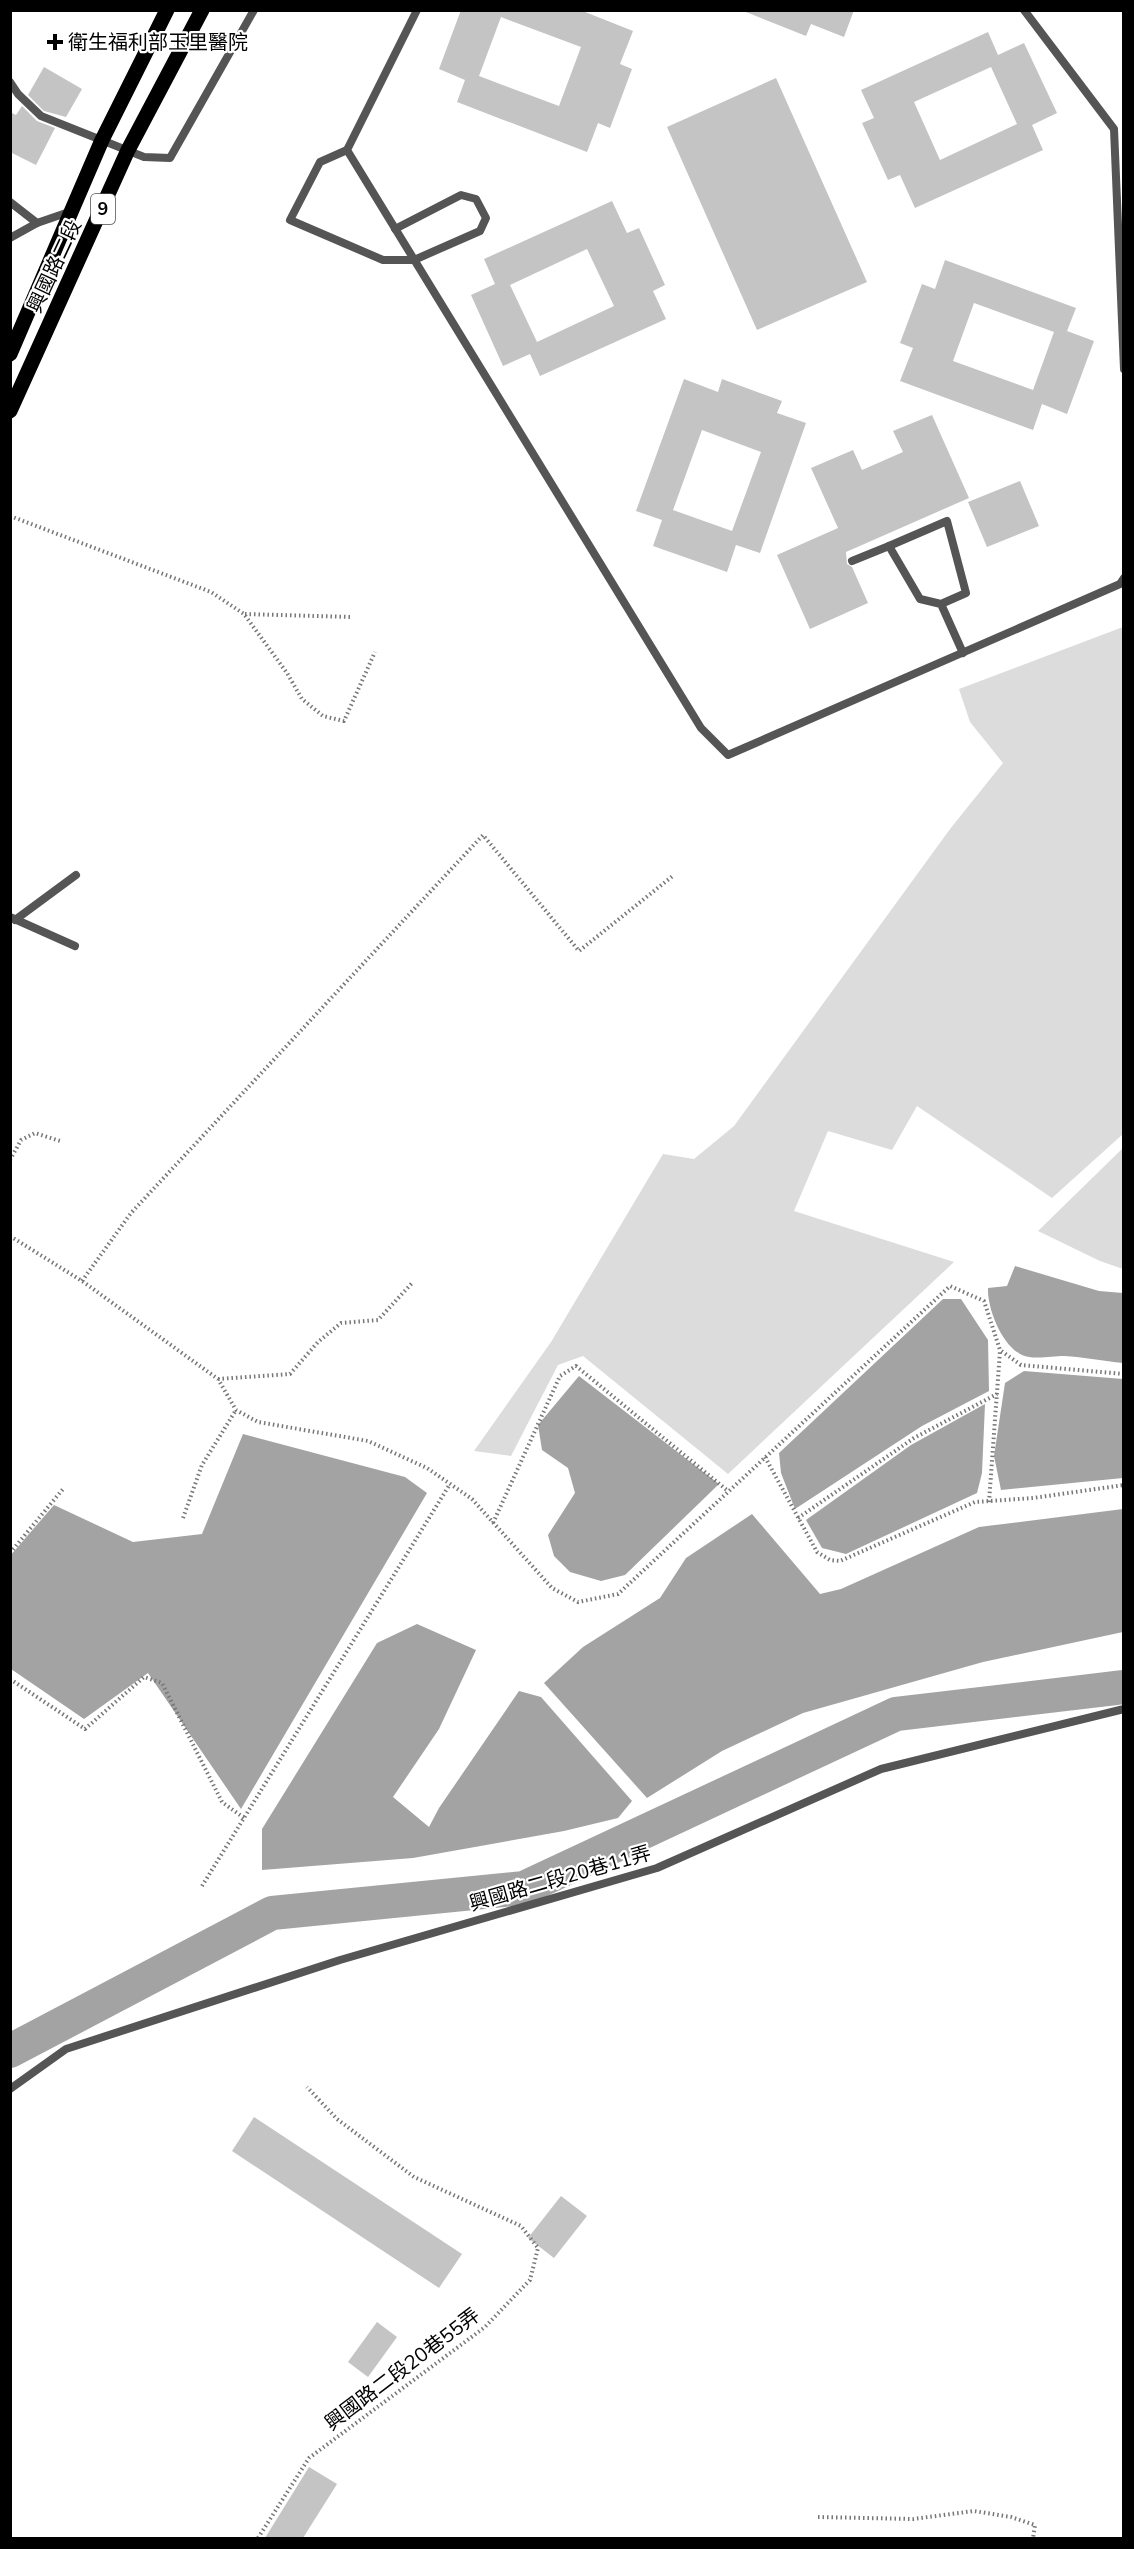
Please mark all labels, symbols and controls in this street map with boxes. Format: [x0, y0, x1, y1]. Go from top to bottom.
place label: 衛生福利部玉里醫院 [68, 29, 248, 56]
marker: 衛生福利部玉里醫院 [46, 33, 64, 51]
road number: 9 [91, 194, 115, 224]
street label: 興國路二段 [21, 215, 88, 317]
street label: 興國路二段20巷11弄 [466, 1840, 654, 1917]
street label: 興國路二段20巷55弄 [319, 2302, 485, 2437]

